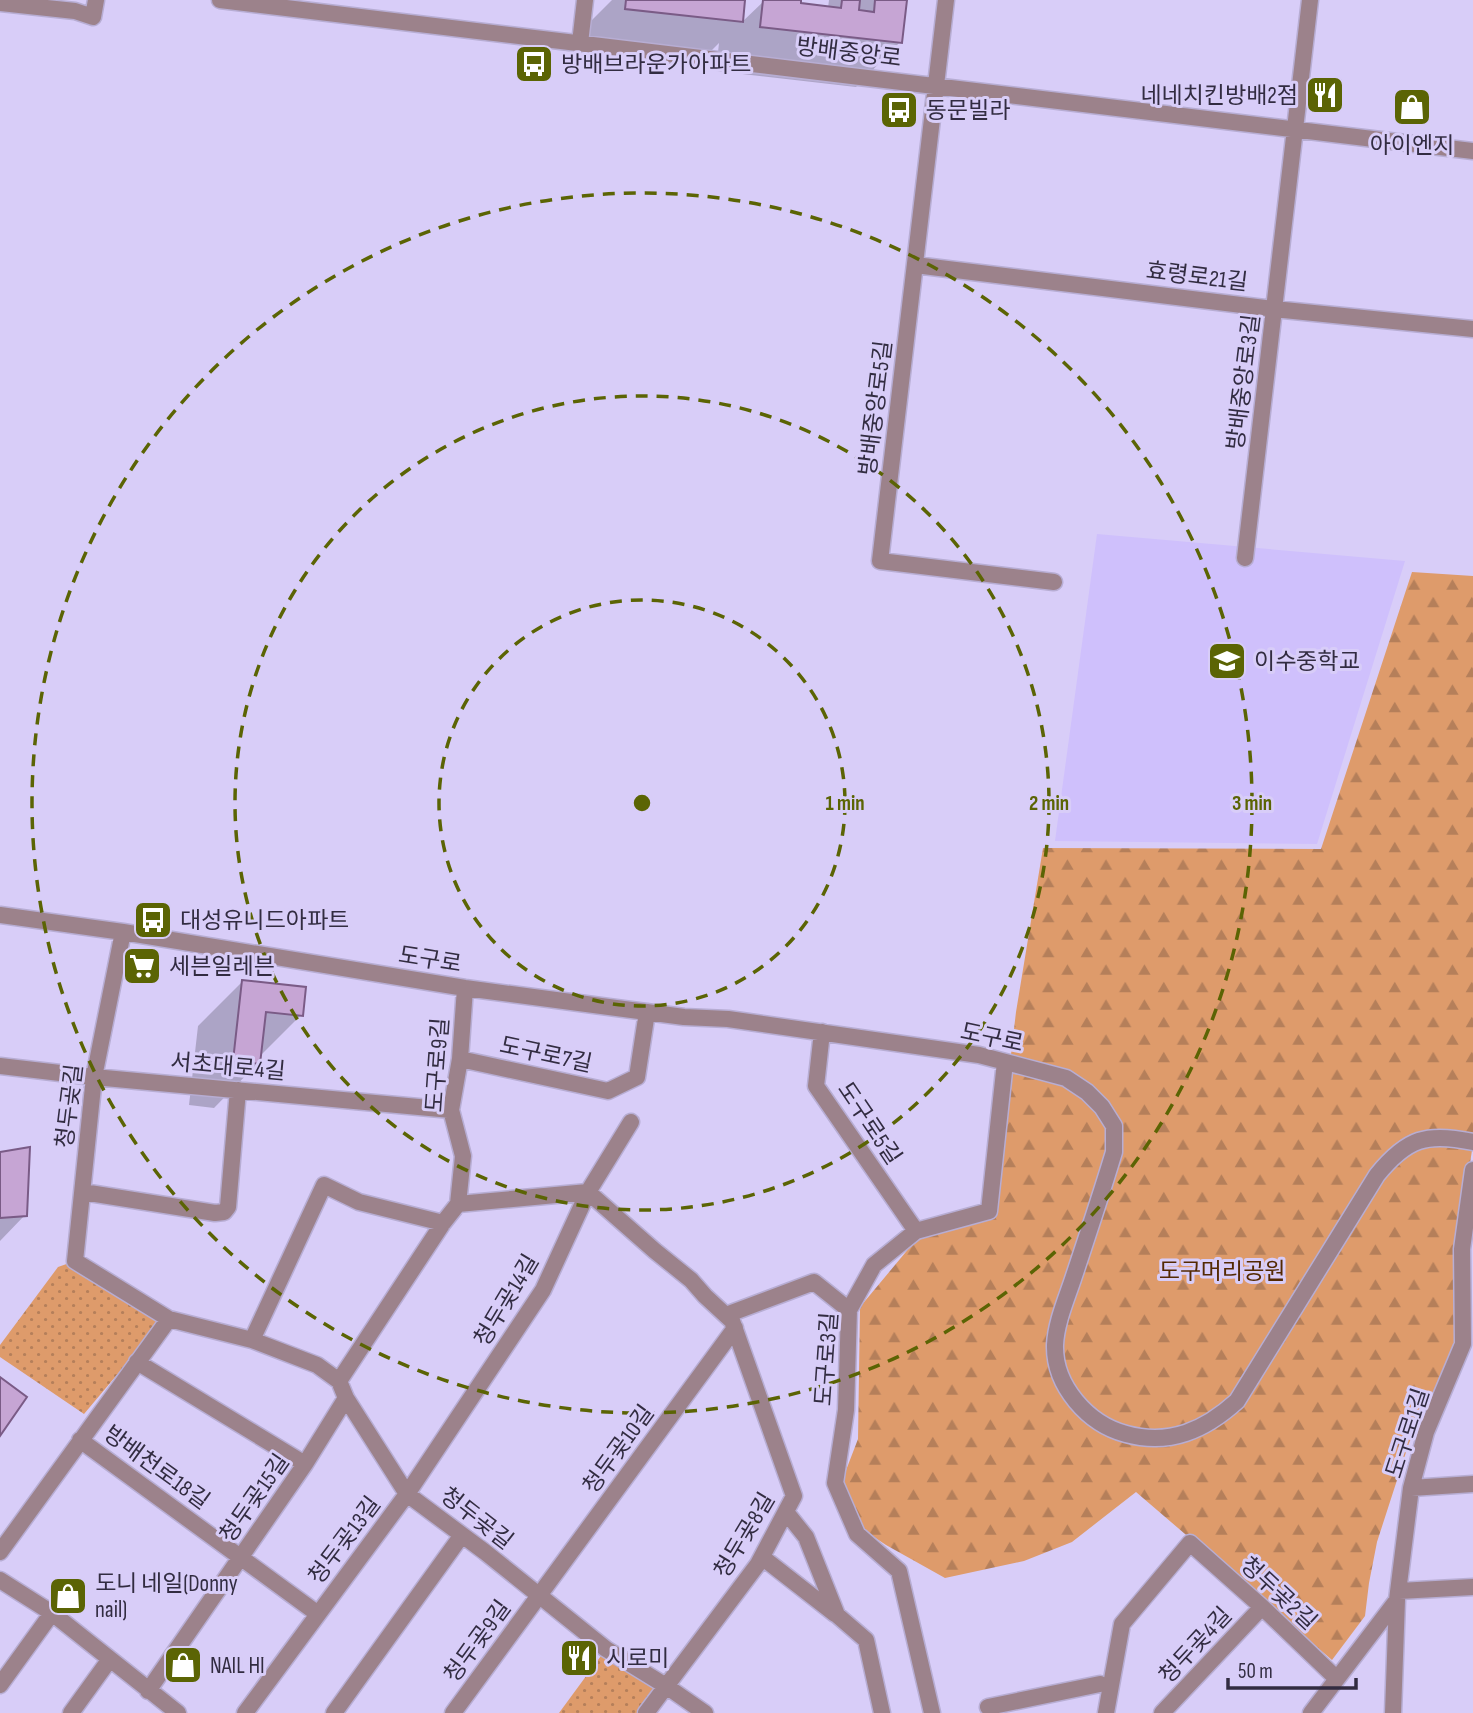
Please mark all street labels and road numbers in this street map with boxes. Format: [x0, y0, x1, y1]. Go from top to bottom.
street label: 방배중앙로 [795, 33, 903, 73]
street label: 효령로21길 [1144, 257, 1249, 297]
street label: 방배중앙로3길 [1222, 313, 1266, 452]
street label: 방배중앙로5길 [854, 339, 898, 477]
street label: 도구로 [396, 941, 463, 979]
street label: 도구로9길 [421, 1017, 455, 1113]
street label: 도구로 [958, 1018, 1026, 1058]
street label: 도구로7길 [497, 1032, 595, 1078]
street label: 서초대로4길 [169, 1048, 287, 1086]
street label: 청두곶길 [51, 1062, 89, 1150]
street label: 도구로5길 [831, 1077, 907, 1170]
street label: 청두곶14길 [469, 1249, 545, 1352]
street label: 도구로3길 [810, 1311, 844, 1407]
street label: 도구로1길 [1380, 1385, 1436, 1482]
street label: 청두곶10길 [577, 1400, 660, 1499]
street label: 방배천로18길 [98, 1420, 215, 1516]
street label: 청두곶15길 [214, 1449, 296, 1548]
street label: 청두곶길 [434, 1482, 518, 1556]
street label: 청두곶8길 [708, 1488, 781, 1583]
street label: 청두곶13길 [303, 1491, 387, 1590]
street label: 청두곶2길 [1234, 1551, 1322, 1636]
street label: 청두곶9길 [439, 1595, 517, 1688]
street label: 청두곶4길 [1153, 1602, 1238, 1690]

